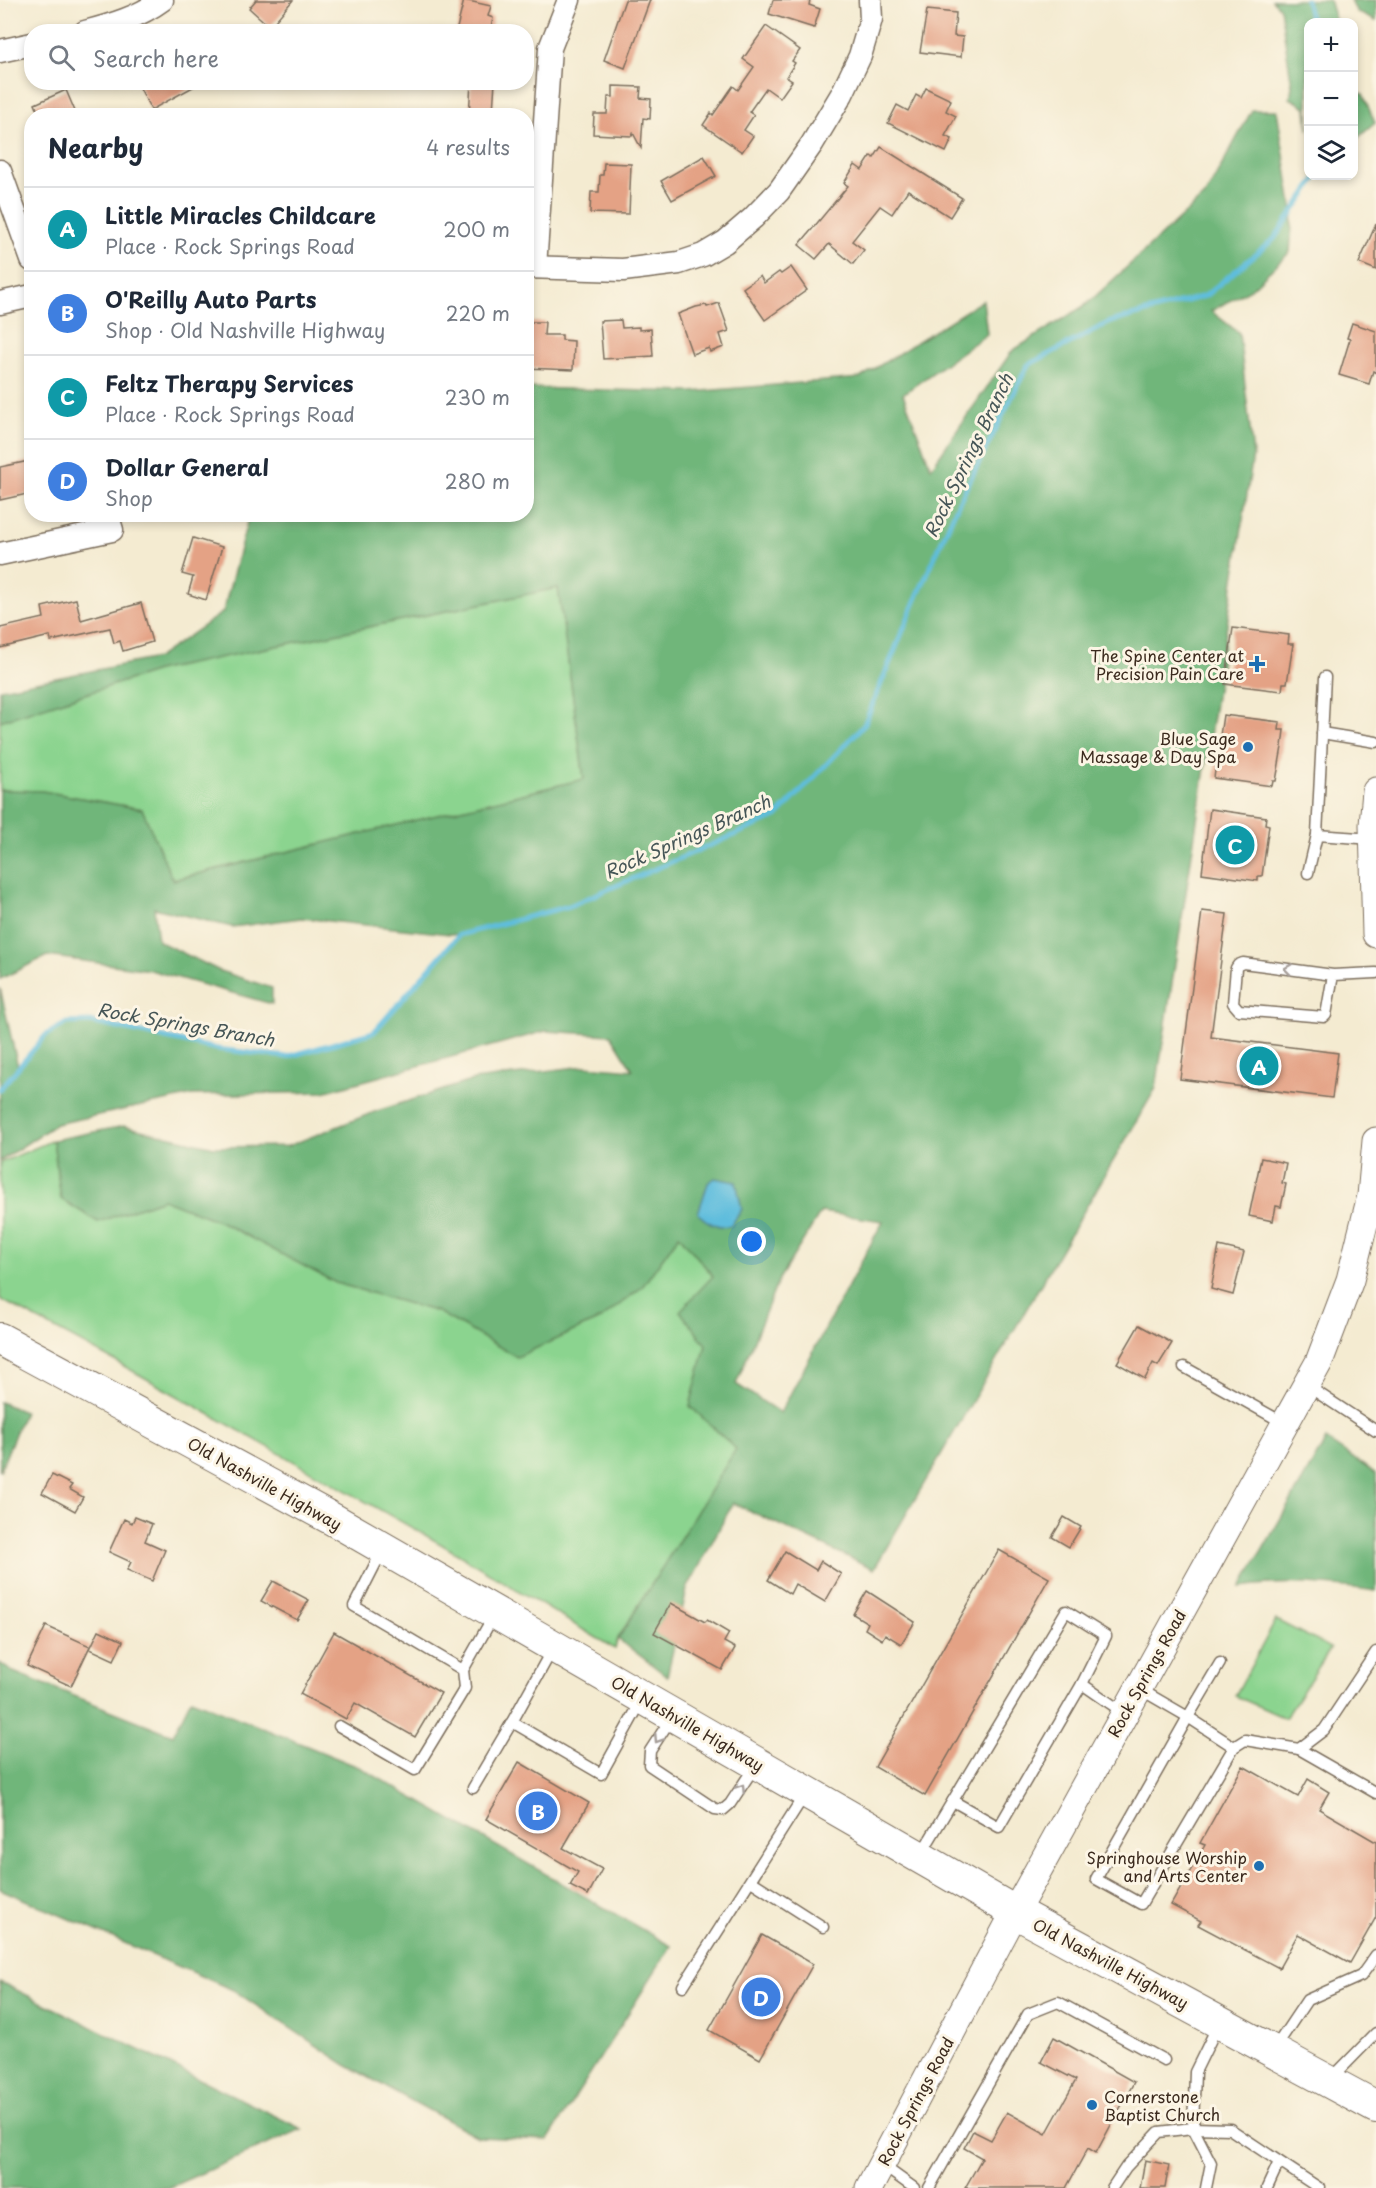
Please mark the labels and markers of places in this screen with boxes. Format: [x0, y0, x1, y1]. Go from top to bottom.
place label: The Spine Center at Precision Pain Care [1090, 643, 1244, 685]
marker: The Spine Center at Precision Pain Care [1248, 655, 1266, 673]
place label: Blue Sage Massage & Day Spa [1080, 726, 1236, 768]
marker: Blue Sage Massage & Day Spa [1241, 740, 1255, 754]
pin: C [1216, 822, 1254, 868]
pin: A [1240, 1044, 1278, 1088]
pin: B [518, 1788, 558, 1834]
place label: Springhouse Worship and Arts Center [1086, 1845, 1248, 1887]
marker: Springhouse Worship and Arts Center [1252, 1859, 1266, 1873]
pin: D [742, 1974, 780, 2020]
place label: Cornerstone Baptist Church [1104, 2084, 1220, 2126]
marker: Cornerstone Baptist Church [1085, 2098, 1099, 2112]

